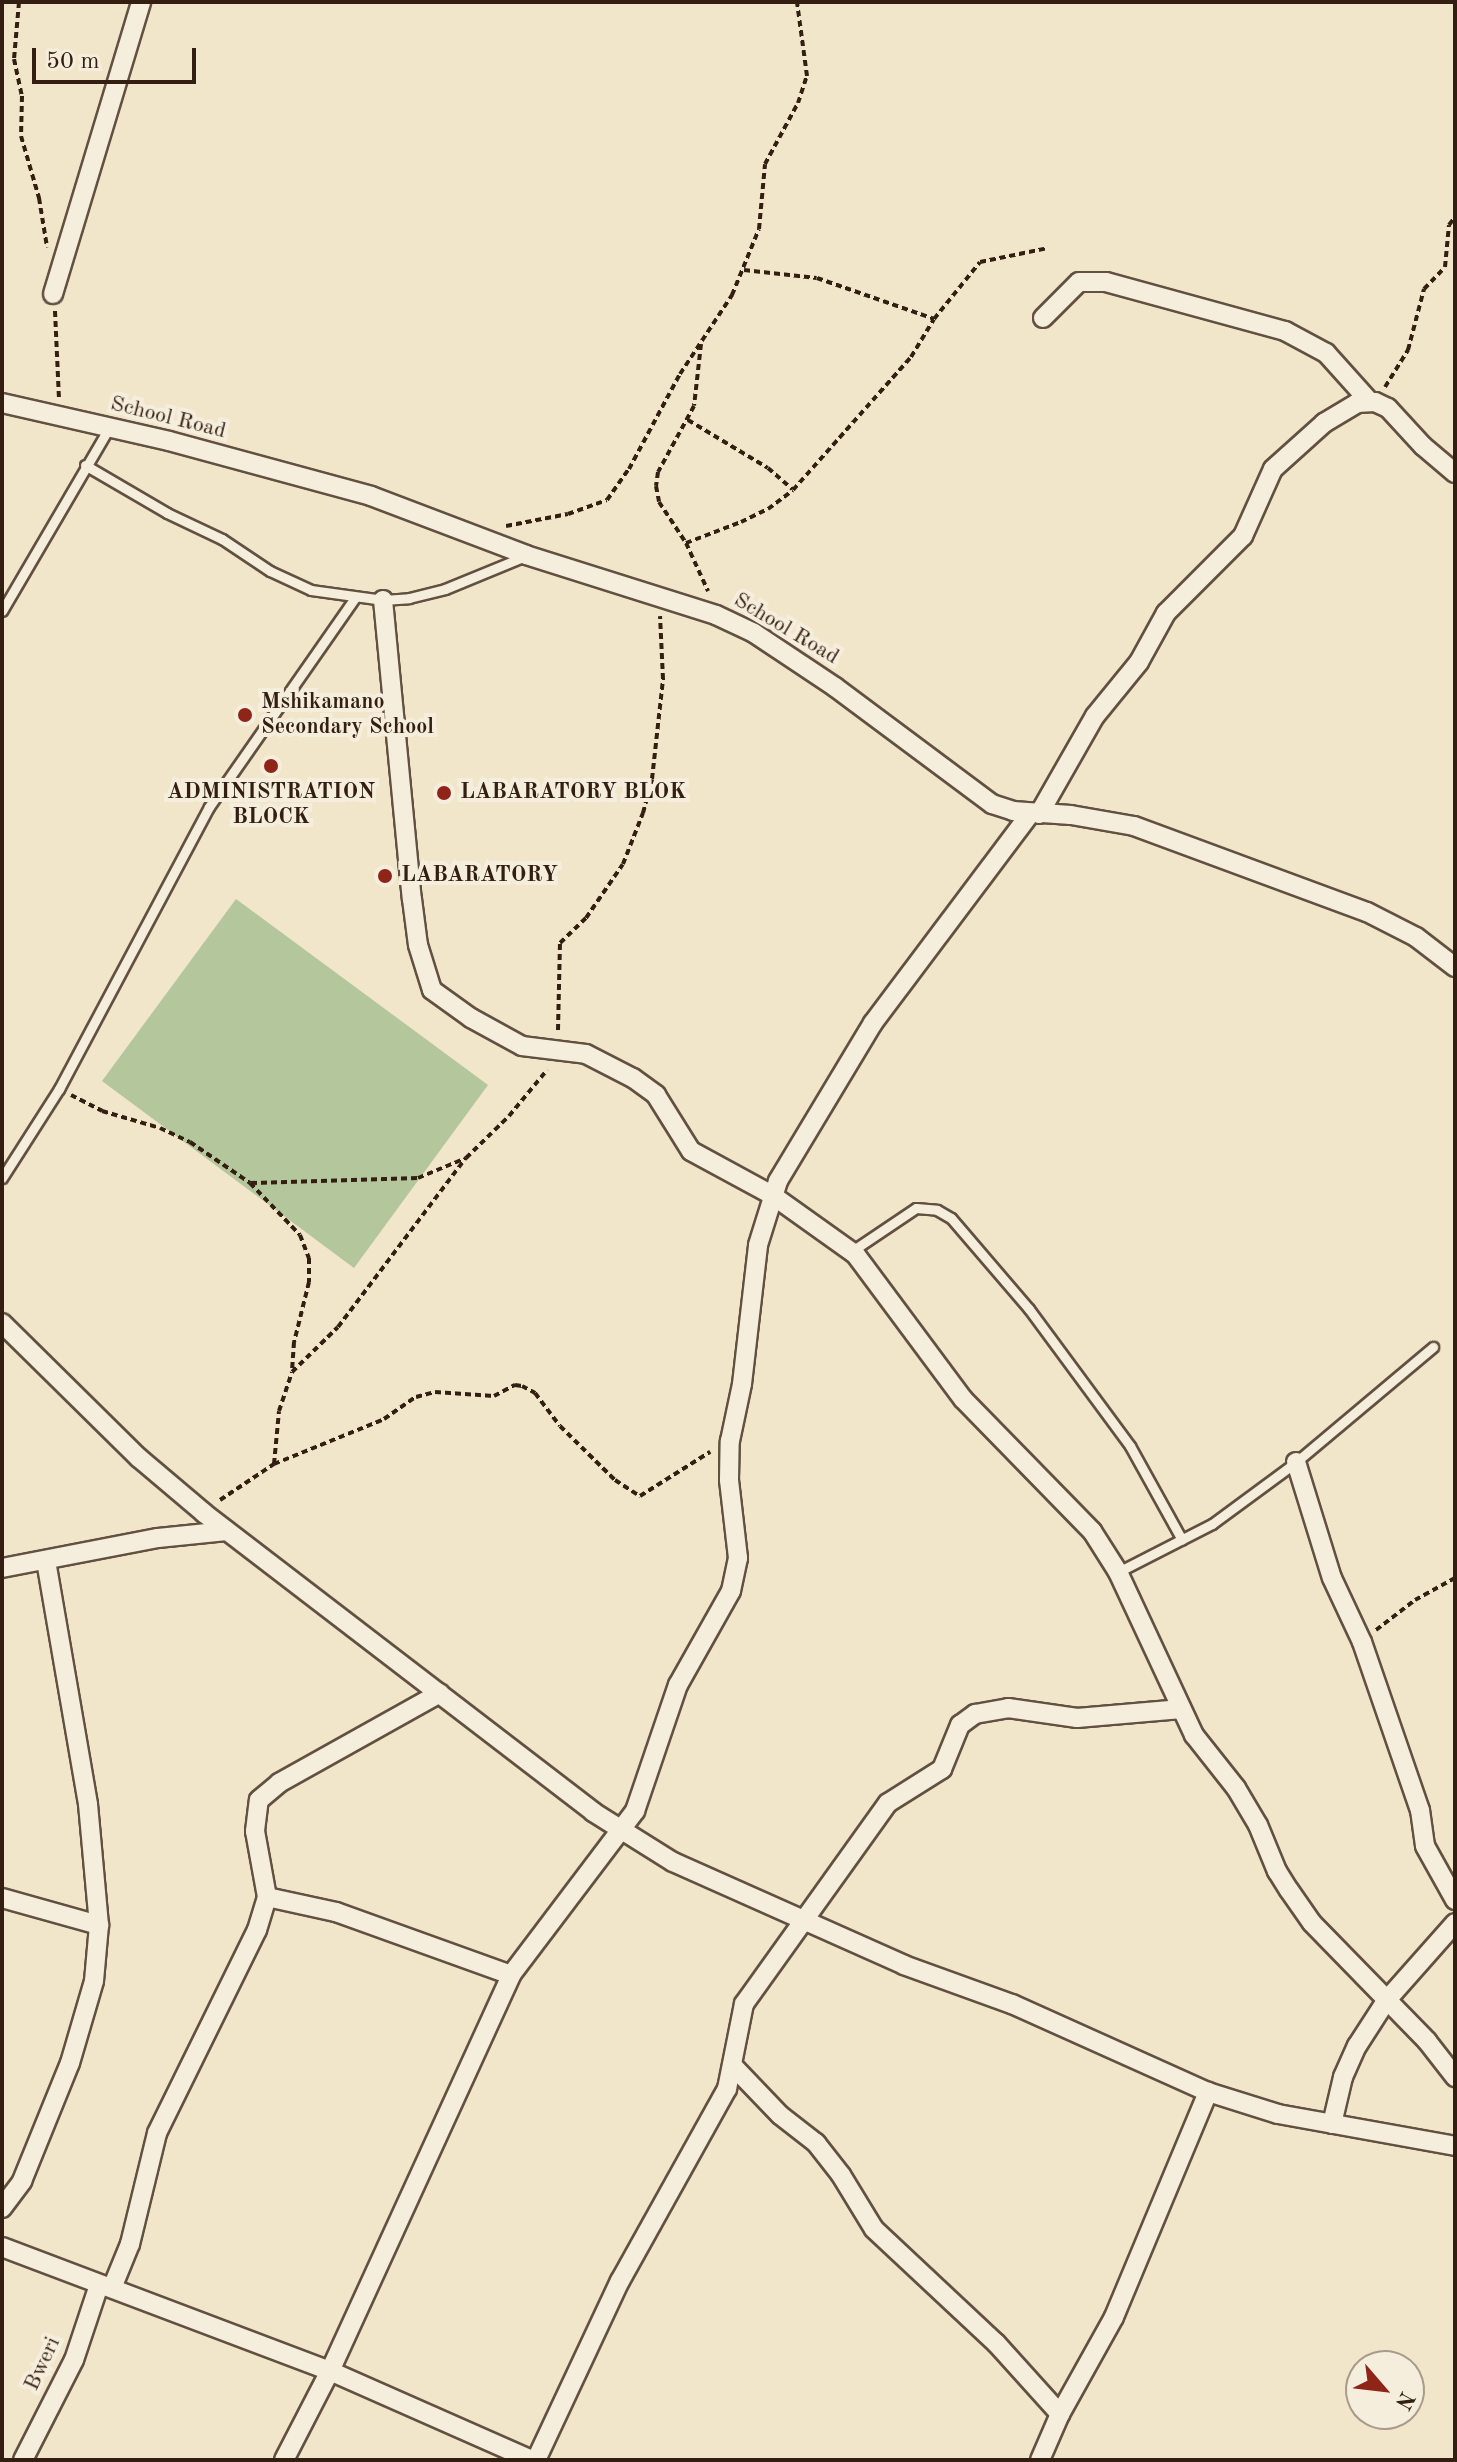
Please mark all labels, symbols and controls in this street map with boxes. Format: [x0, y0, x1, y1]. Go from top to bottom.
scale bar [36, 32, 200, 82]
text: 50 m [46, 50, 100, 74]
street label: School Road [107, 391, 229, 445]
street label: School Road [729, 587, 843, 671]
place label: Mshikamano Secondary School [261, 689, 434, 740]
marker: Mshikamano Secondary School [236, 706, 254, 724]
marker: ADMINISTRATION BLOCK [262, 757, 280, 775]
place label: ADMINISTRATION BLOCK [167, 779, 375, 830]
place label: LABARATORY BLOK [460, 780, 686, 806]
marker: LABARATORY BLOK [435, 784, 453, 802]
place label: LABARATORY [401, 863, 558, 889]
marker: LABARATORY [376, 867, 394, 885]
street label: Bweri [19, 2333, 67, 2395]
north arrow [1345, 2350, 1425, 2430]
text: N [1391, 2388, 1418, 2413]

